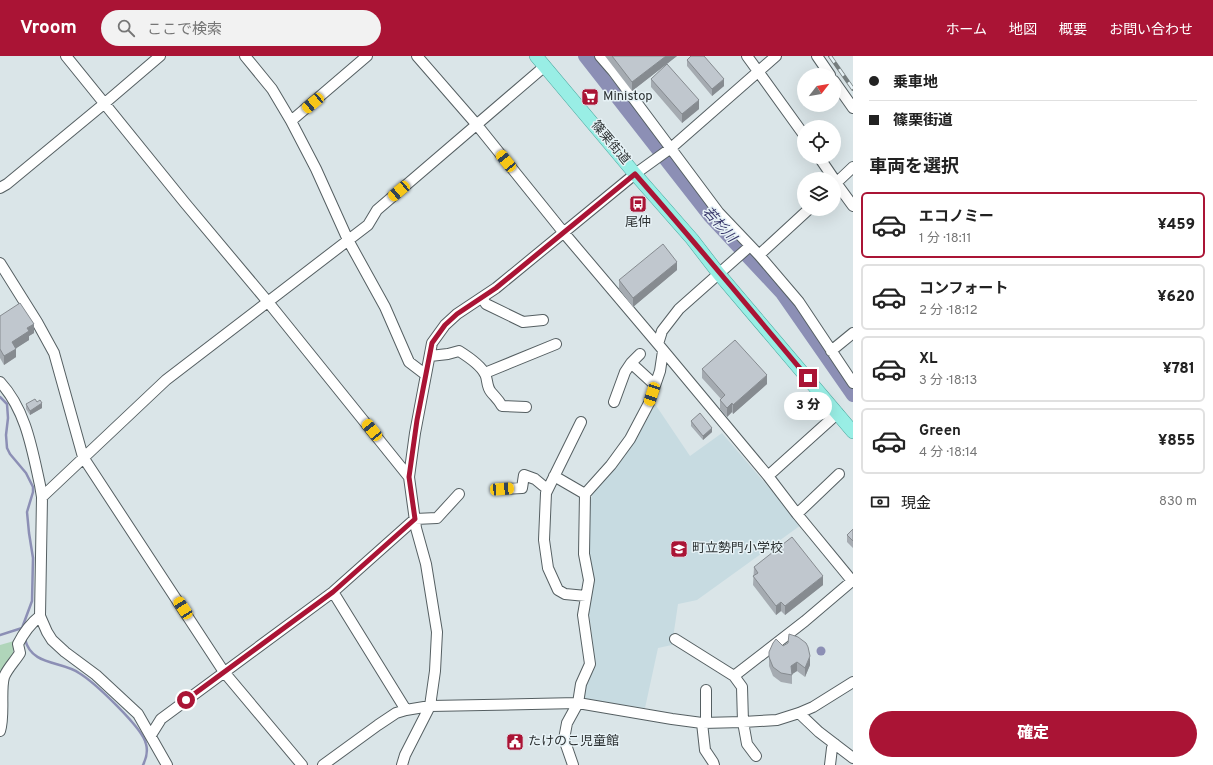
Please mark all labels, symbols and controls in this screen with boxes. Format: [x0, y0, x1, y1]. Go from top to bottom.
search box [101, 10, 381, 46]
text: Vroom [20, 16, 77, 40]
icon: search [115, 17, 137, 39]
text: ここで検索 [147, 21, 222, 40]
text: ホーム [945, 22, 987, 39]
text: 地図 [1009, 22, 1037, 39]
text: 概要 [1059, 22, 1087, 39]
text: お問い合わせ [1109, 22, 1193, 39]
north arrow [797, 68, 841, 112]
map controls [797, 68, 841, 216]
text: 乗車地 [893, 74, 938, 93]
supermarket icon: Ministop [580, 87, 600, 107]
place label: Ministop [603, 89, 653, 105]
car [300, 91, 326, 115]
text: 篠栗街道 [893, 112, 953, 131]
street label: 篠栗街道 [587, 118, 633, 168]
button: locate [797, 120, 841, 164]
car [494, 148, 518, 174]
text: 車両を選択 [869, 156, 959, 179]
button: layers [797, 172, 841, 216]
car [386, 179, 412, 203]
bus stop icon: 尾仲 [628, 194, 648, 214]
water label: 若杉川 [699, 204, 741, 248]
icon: car [871, 207, 907, 243]
text: エコノミー [919, 208, 994, 227]
place label: 尾仲 [625, 214, 651, 231]
text: ¥459 [1157, 216, 1195, 235]
text: 1 分 · 18:11 [919, 231, 971, 247]
icon: car [871, 279, 907, 315]
text: コンフォート [919, 280, 1009, 299]
text: ¥620 [1157, 288, 1195, 307]
text: 2 分 · 18:12 [919, 303, 978, 319]
text: XL [919, 350, 937, 369]
icon: car [871, 351, 907, 387]
text: ¥781 [1162, 360, 1195, 379]
route end [799, 369, 817, 387]
text: 3 分 · 18:13 [919, 373, 977, 389]
car [643, 381, 661, 407]
callout: 3 分 [784, 392, 832, 420]
text: 3 分 [796, 398, 820, 414]
car [360, 417, 384, 443]
text: Green [919, 422, 961, 441]
icon: car [871, 423, 907, 459]
text: ¥855 [1158, 432, 1195, 451]
text: 4 分 · 18:14 [919, 445, 978, 461]
car [490, 482, 514, 496]
icon: cash [869, 491, 891, 513]
text: 830 m [1159, 494, 1197, 510]
text: 現金 [901, 495, 931, 514]
school or university icon: 町立勢門小学校 [669, 539, 689, 559]
place label: 町立勢門小学校 [692, 540, 783, 557]
car [171, 595, 195, 621]
route start [177, 691, 195, 709]
button: 確定 [869, 711, 1197, 757]
public building icon: たけのこ児童館 [505, 732, 525, 752]
place label: たけのこ児童館 [528, 734, 619, 750]

